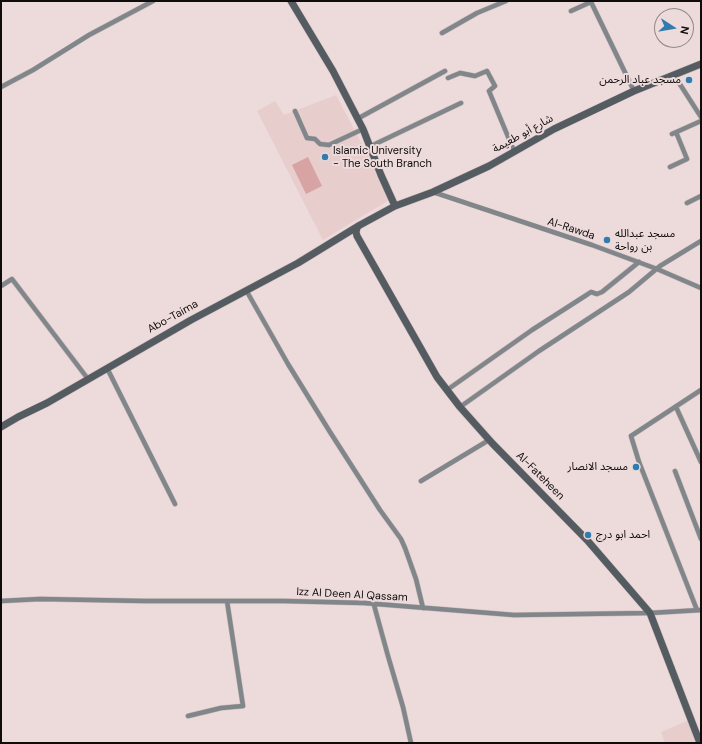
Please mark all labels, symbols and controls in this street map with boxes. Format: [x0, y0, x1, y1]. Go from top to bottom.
north arrow [654, 8, 694, 48]
text: N [677, 25, 692, 36]
place label: مسجد عباد الرحمن [599, 73, 681, 87]
marker: مسجد عباد الرحمن [684, 75, 694, 85]
street label: شارع أبو طعيمة [490, 112, 556, 156]
place label: Islamic University - The South Branch [333, 144, 432, 170]
marker: Islamic University - The South Branch [320, 152, 330, 162]
street label: Al-Rawda [546, 215, 596, 243]
place label: مسجد عبدالله بن رواحة [615, 227, 675, 253]
marker: مسجد عبدالله بن رواحة [602, 235, 612, 245]
street label: Abo-Taima [145, 298, 201, 336]
street label: Al-Fateheen [513, 449, 567, 503]
place label: مسجد الانصار [567, 460, 628, 474]
marker: مسجد الانصار [631, 462, 641, 472]
place label: احمد ابو درج [596, 528, 650, 542]
marker: احمد ابو درج [583, 530, 593, 540]
street label: Izz Al Deen Al Qassam [296, 585, 408, 605]

